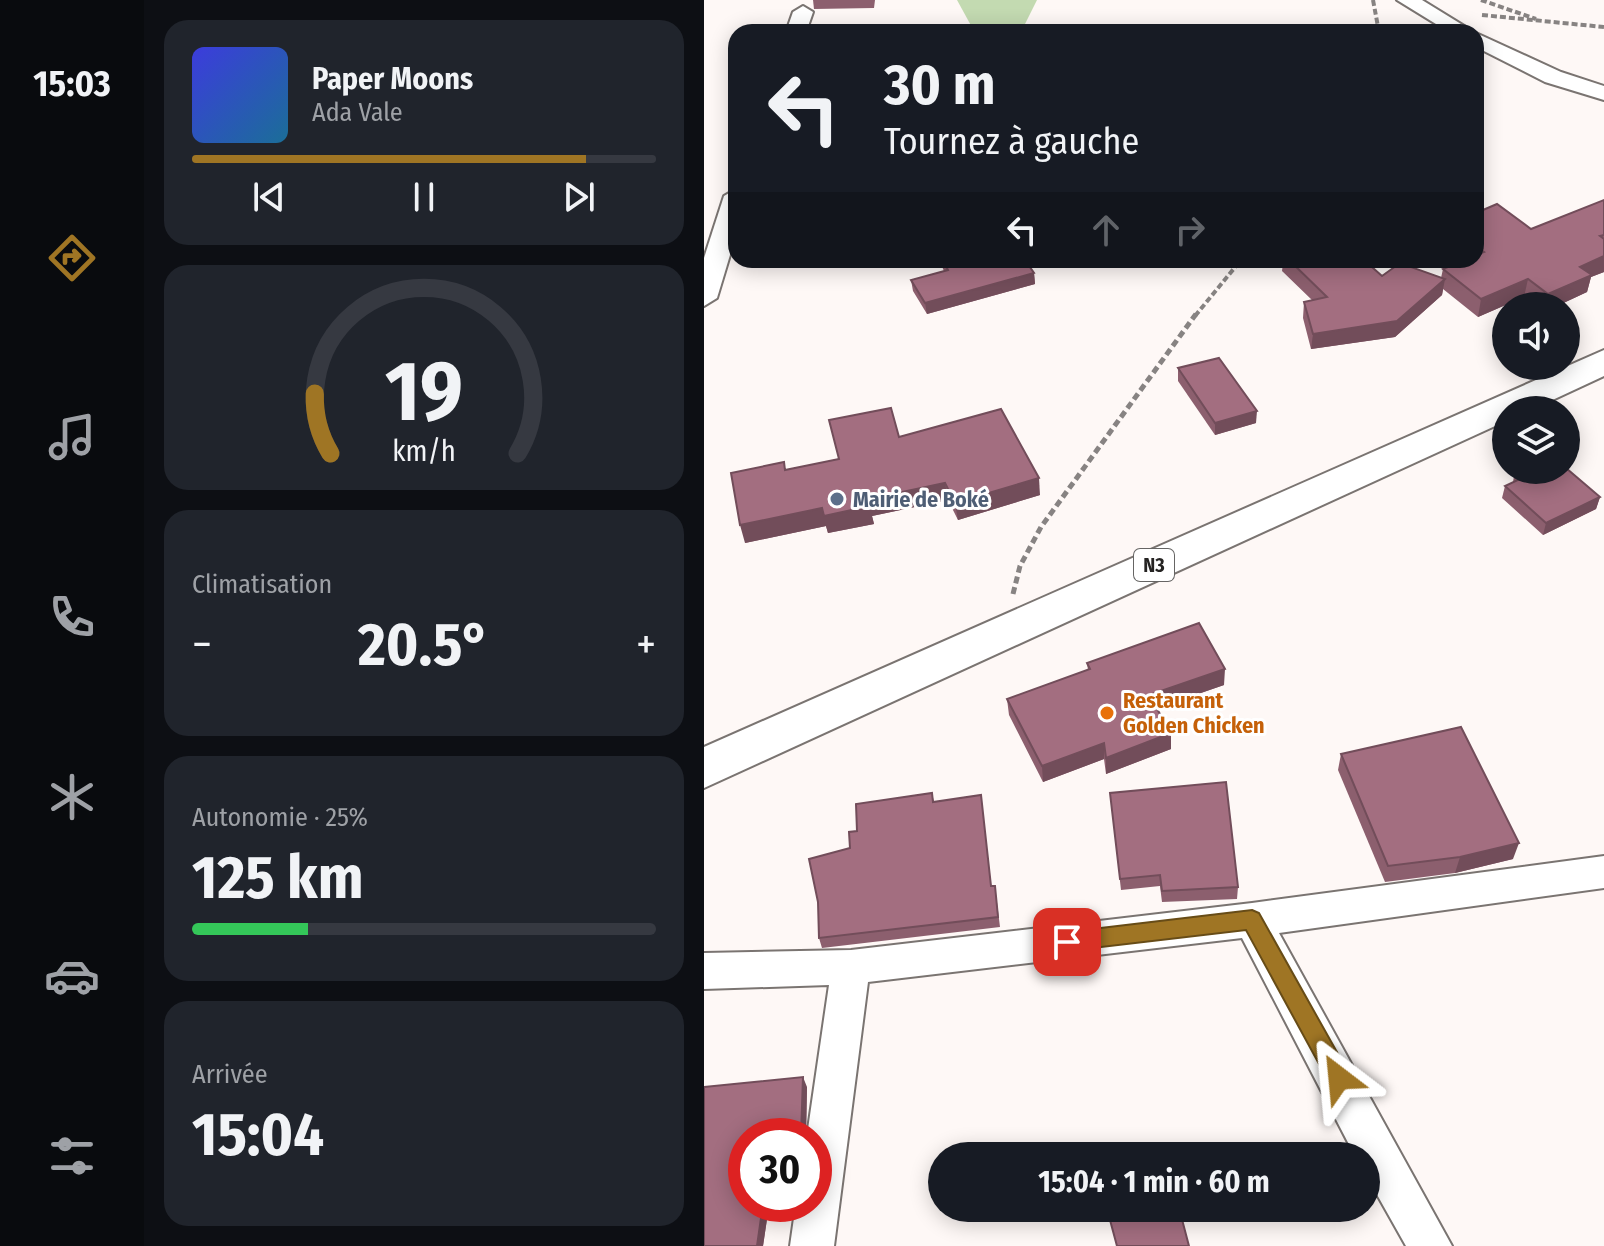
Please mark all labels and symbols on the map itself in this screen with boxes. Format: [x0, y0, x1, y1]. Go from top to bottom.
place label: Mairie de Boké [853, 486, 989, 513]
marker: Mairie de Boké [828, 490, 846, 508]
road number: N3 [1134, 549, 1174, 581]
place label: Restaurant Golden Chicken [1123, 687, 1265, 739]
marker: Restaurant Golden Chicken [1098, 704, 1116, 722]
pin [1033, 908, 1101, 976]
position arrow [1297, 1036, 1381, 1120]
speed limit sign: 30 [728, 1118, 832, 1222]

